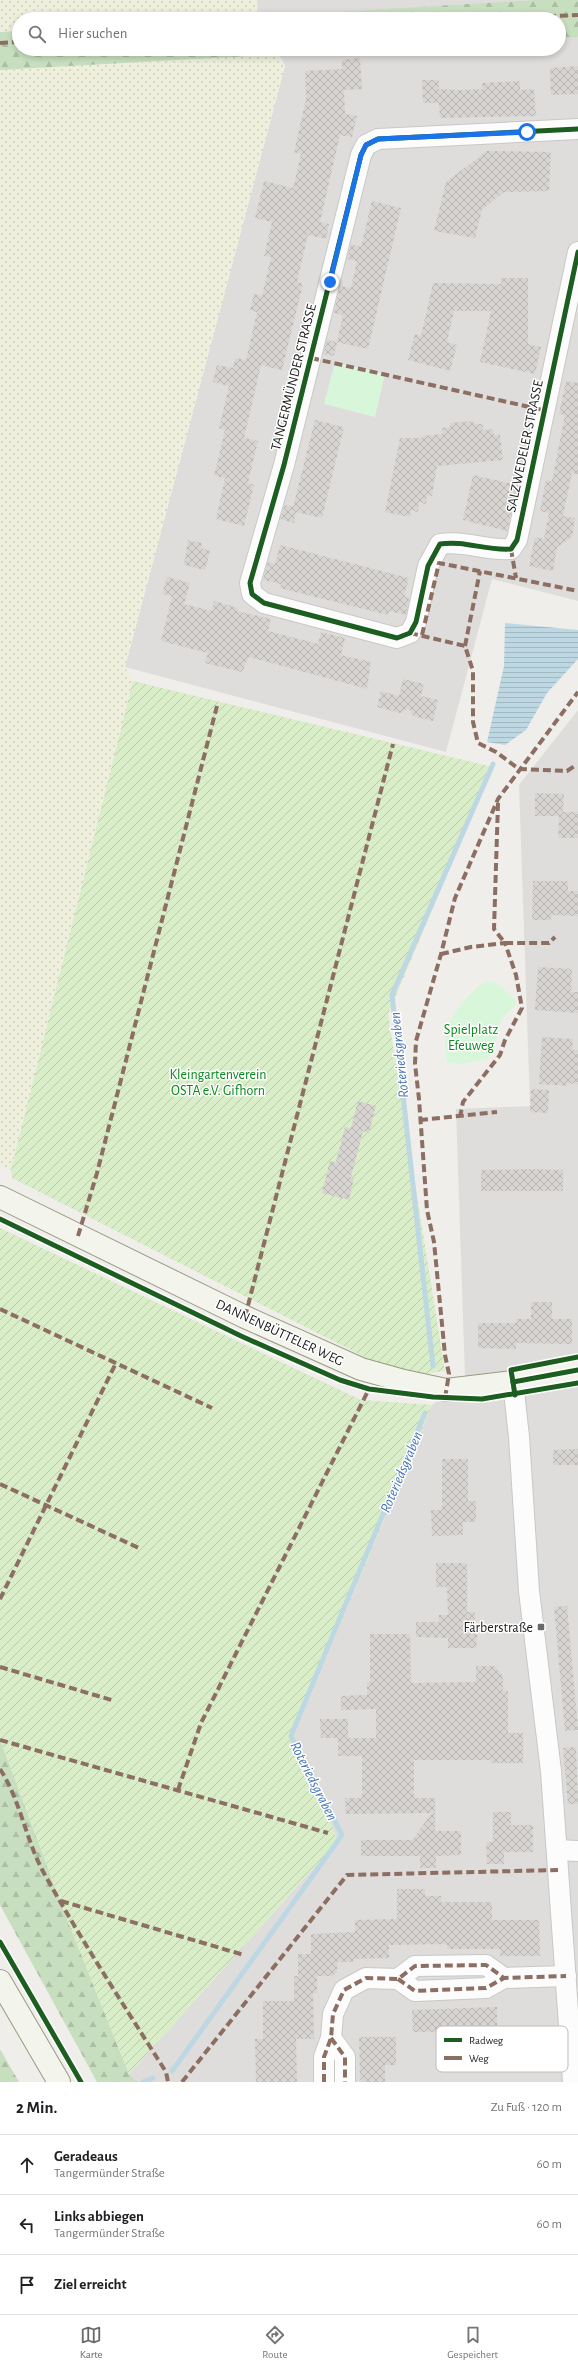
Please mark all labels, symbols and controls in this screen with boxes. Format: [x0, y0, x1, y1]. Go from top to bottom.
search box [12, 12, 566, 56]
icon: search [26, 23, 48, 45]
text: Hier suchen [58, 26, 128, 41]
route start [518, 123, 536, 141]
route end [321, 273, 339, 291]
street label: TANGERMÜNDER STRASSE [266, 301, 319, 452]
street label: SALZWEDELER STRASSE [504, 379, 546, 514]
water label: Roteriedsgraben [388, 1011, 411, 1099]
park label: Spielplatz Efeuweg [444, 1023, 498, 1053]
park label: Kleingartenverein OSTA e.V. Gifhorn [169, 1068, 267, 1098]
street label: DANNENBÜTTELER WEG [214, 1294, 347, 1369]
water label: Roteriedsgraben [378, 1429, 425, 1515]
place label: Färberstraße [464, 1621, 533, 1635]
marker: Färberstraße [536, 1622, 546, 1632]
water label: Roteriedsgraben [287, 1739, 340, 1823]
legend [436, 2026, 568, 2072]
text: Radweg [469, 2035, 504, 2046]
text: Weg [469, 2053, 489, 2064]
text: 2 Min. [16, 2099, 57, 2116]
text: Zu Fuß · 120 m [491, 2101, 562, 2114]
text: Geradeaus [54, 2149, 118, 2164]
icon: ahead [16, 2154, 38, 2176]
text: 60 m [536, 2158, 562, 2171]
text: Tangermünder Straße [54, 2167, 165, 2180]
text: Links abbiegen [54, 2209, 144, 2224]
icon: left [16, 2214, 38, 2236]
text: 60 m [536, 2218, 562, 2231]
text: Tangermünder Straße [54, 2227, 165, 2240]
icon: arrive [16, 2274, 38, 2296]
text: Ziel erreicht [54, 2277, 127, 2292]
tab: Karte [80, 2324, 103, 2361]
tab: Route [262, 2324, 288, 2361]
tab: Gespeichert [447, 2324, 498, 2361]

